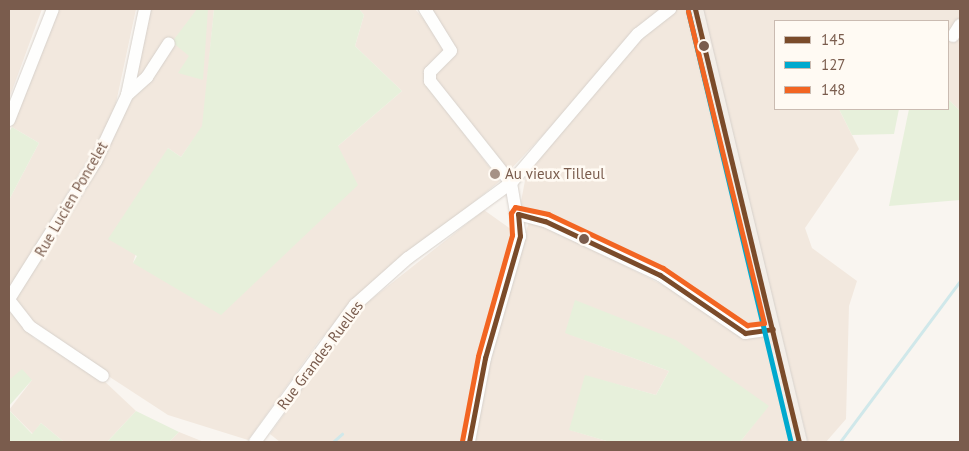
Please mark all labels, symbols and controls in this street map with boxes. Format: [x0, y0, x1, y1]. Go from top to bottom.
legend [774, 20, 949, 110]
text: 145 [821, 30, 846, 49]
unlabelled marker [699, 41, 709, 51]
text: 127 [821, 55, 846, 74]
text: 148 [821, 80, 846, 99]
street label: Rue Lucien Poncelet [31, 138, 111, 260]
place label: Au vieux Tilleul [505, 165, 606, 183]
marker: Au vieux Tilleul [489, 168, 501, 180]
unlabelled marker [579, 234, 589, 244]
street label: Rue Grandes Ruelles [273, 297, 367, 413]

